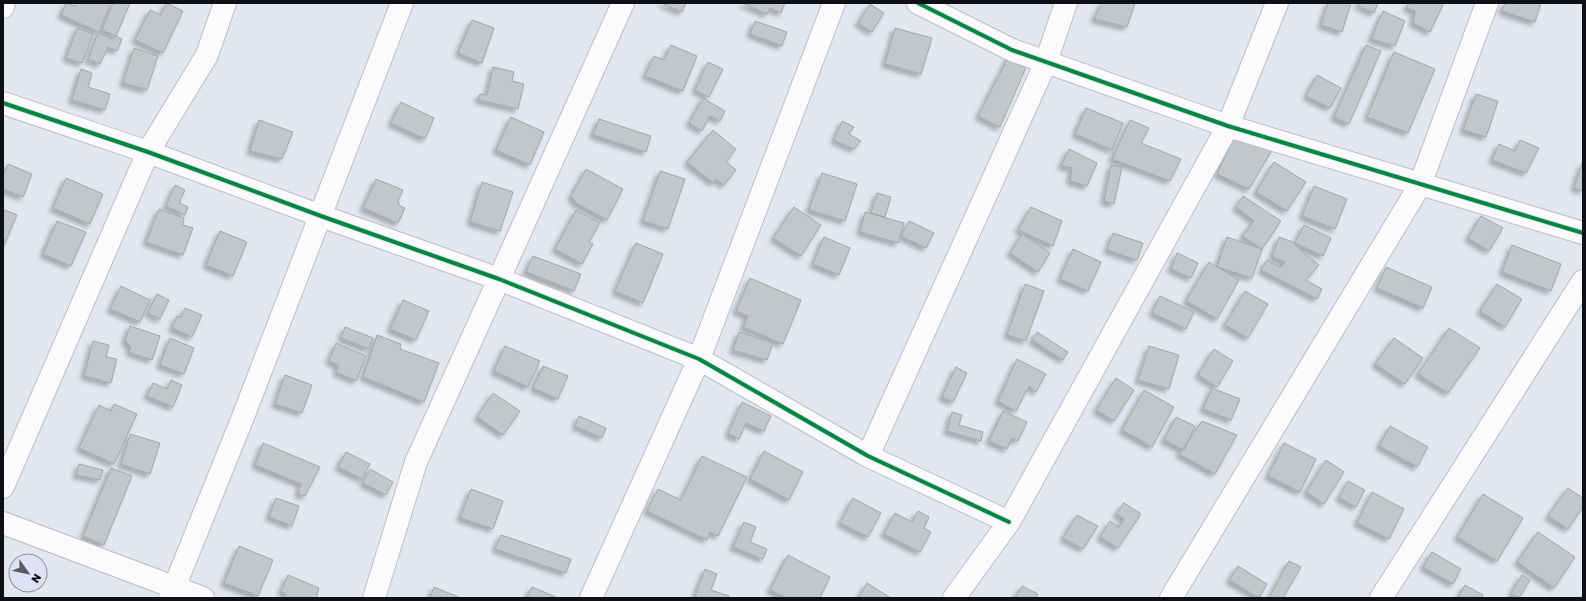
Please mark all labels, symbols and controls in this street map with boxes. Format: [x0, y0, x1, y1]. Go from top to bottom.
north arrow [8, 553, 48, 593]
text: N [29, 572, 45, 586]

